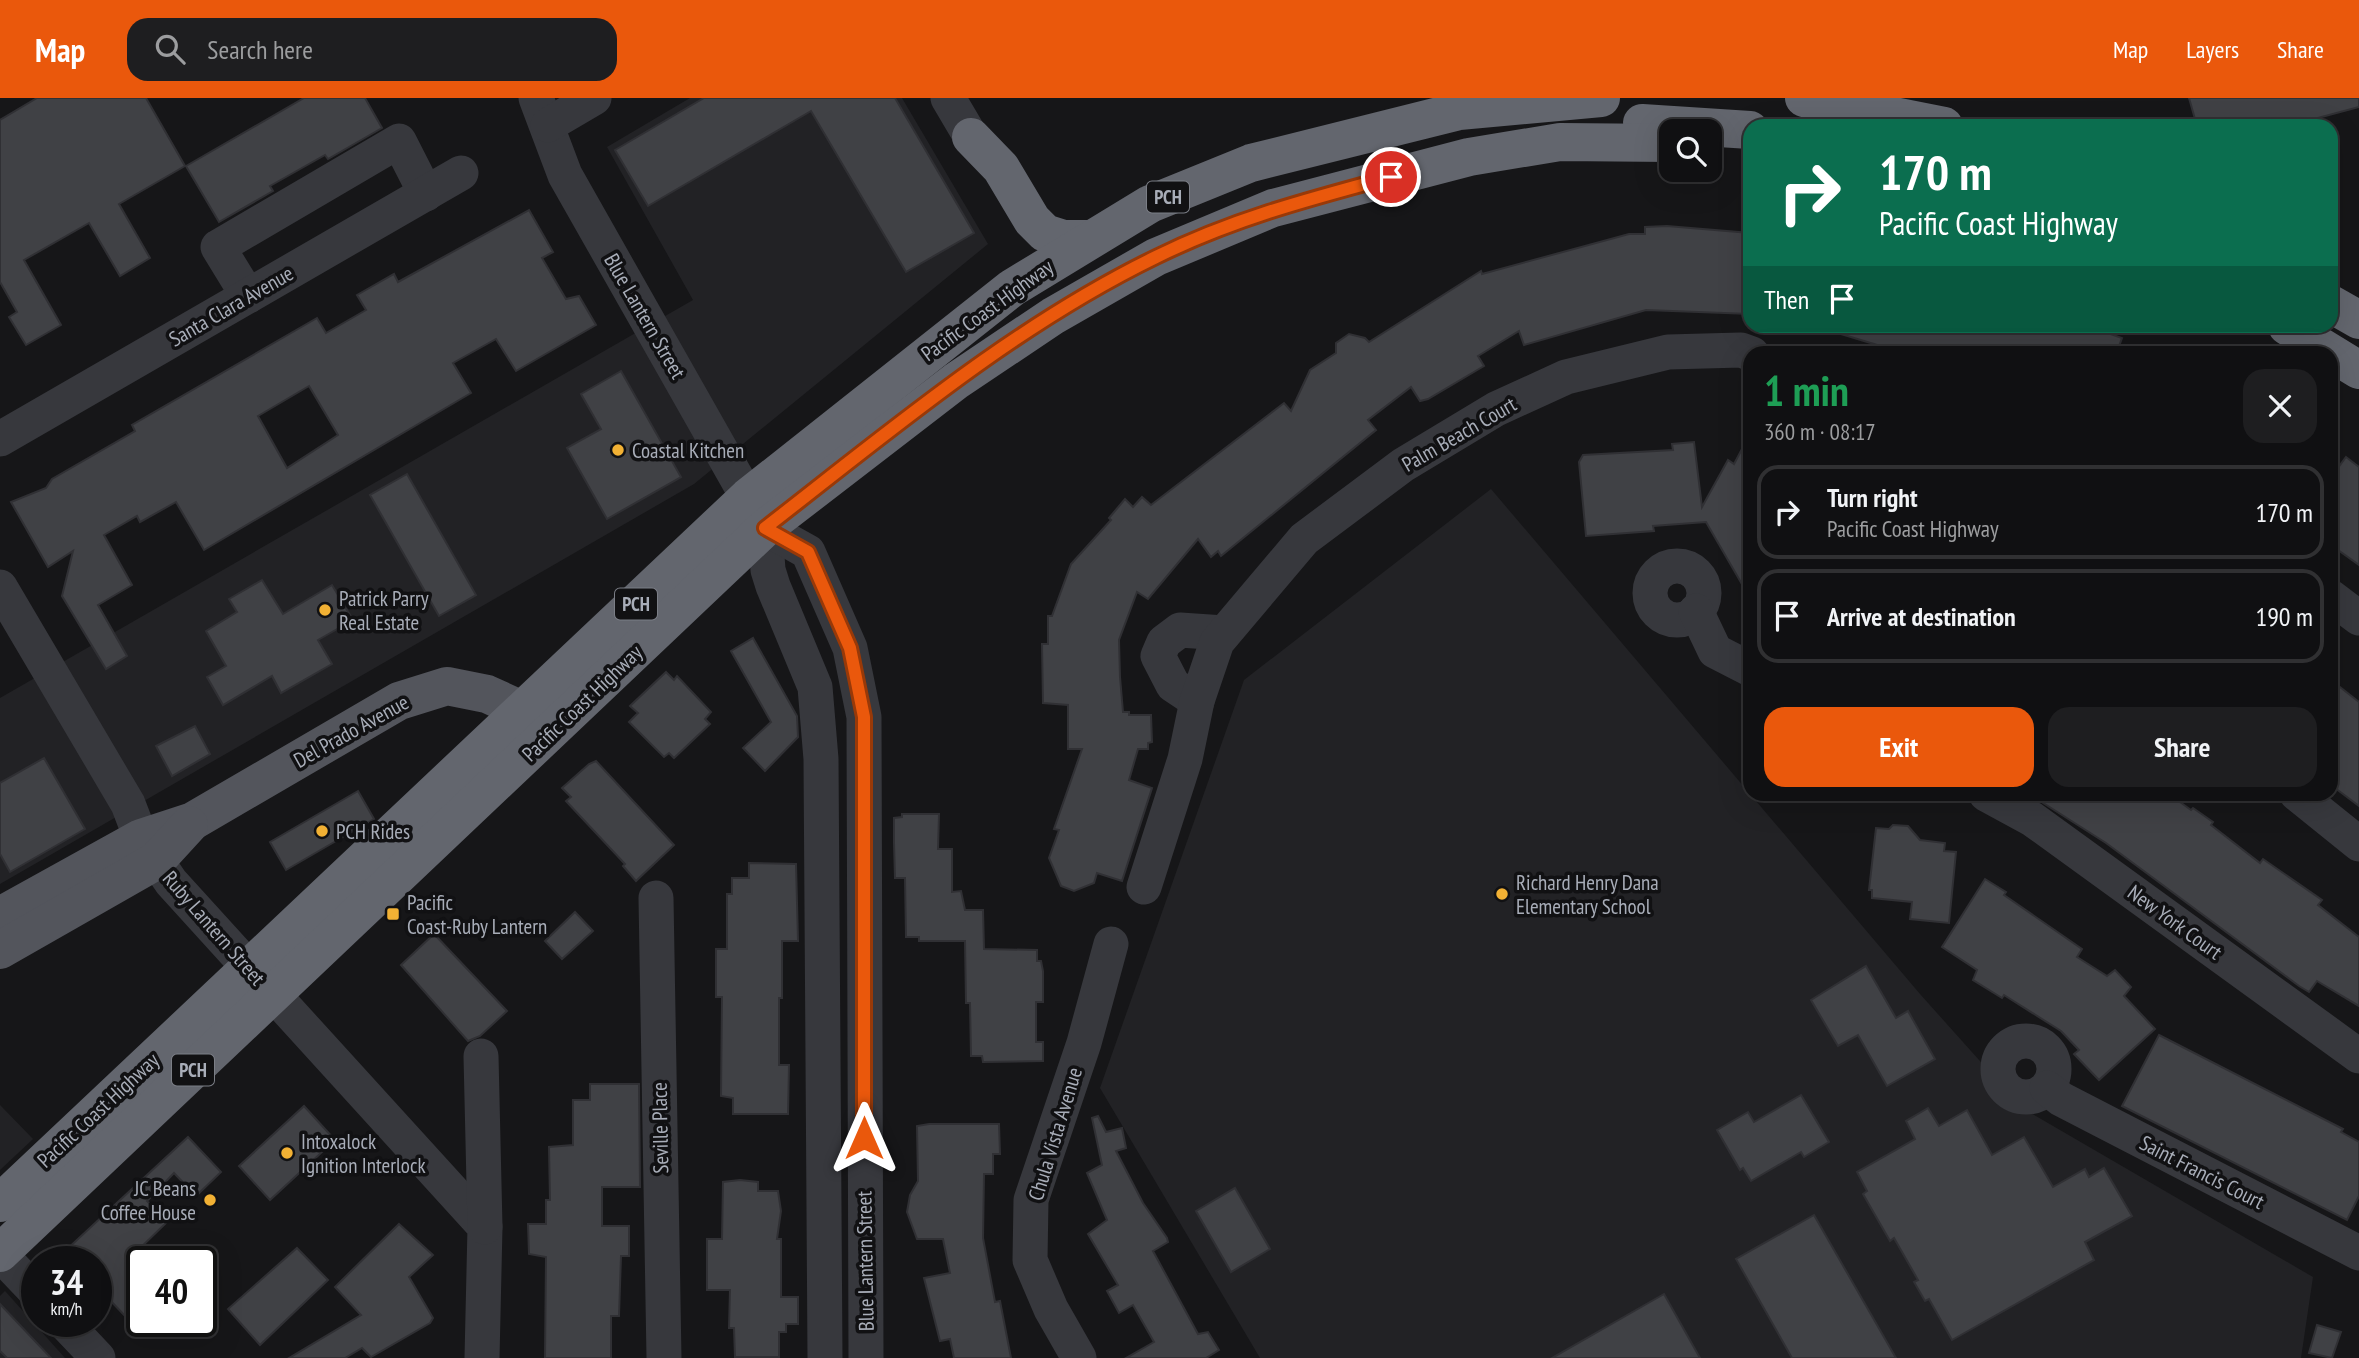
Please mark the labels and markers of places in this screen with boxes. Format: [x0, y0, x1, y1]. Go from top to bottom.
pin [1361, 147, 1421, 207]
place label: Coastal Kitchen [632, 437, 744, 464]
marker: Coastal Kitchen [610, 442, 626, 458]
place label: Patrick Parry Real Estate [339, 585, 429, 636]
marker: Patrick Parry Real Estate [317, 602, 333, 618]
place label: PCH Rides [336, 818, 410, 845]
marker: PCH Rides [314, 823, 330, 839]
place label: Richard Henry Dana Elementary School [1516, 869, 1659, 920]
marker: Richard Henry Dana Elementary School [1494, 886, 1510, 902]
place label: Pacific Coast-Ruby Lantern [407, 889, 547, 940]
marker: Pacific Coast-Ruby Lantern [385, 906, 401, 922]
place label: Intoxalock Ignition Interlock [301, 1128, 426, 1179]
marker: Intoxalock Ignition Interlock [279, 1145, 295, 1161]
place label: JC Beans Coffee House [101, 1175, 196, 1226]
marker: JC Beans Coffee House [202, 1192, 218, 1208]

